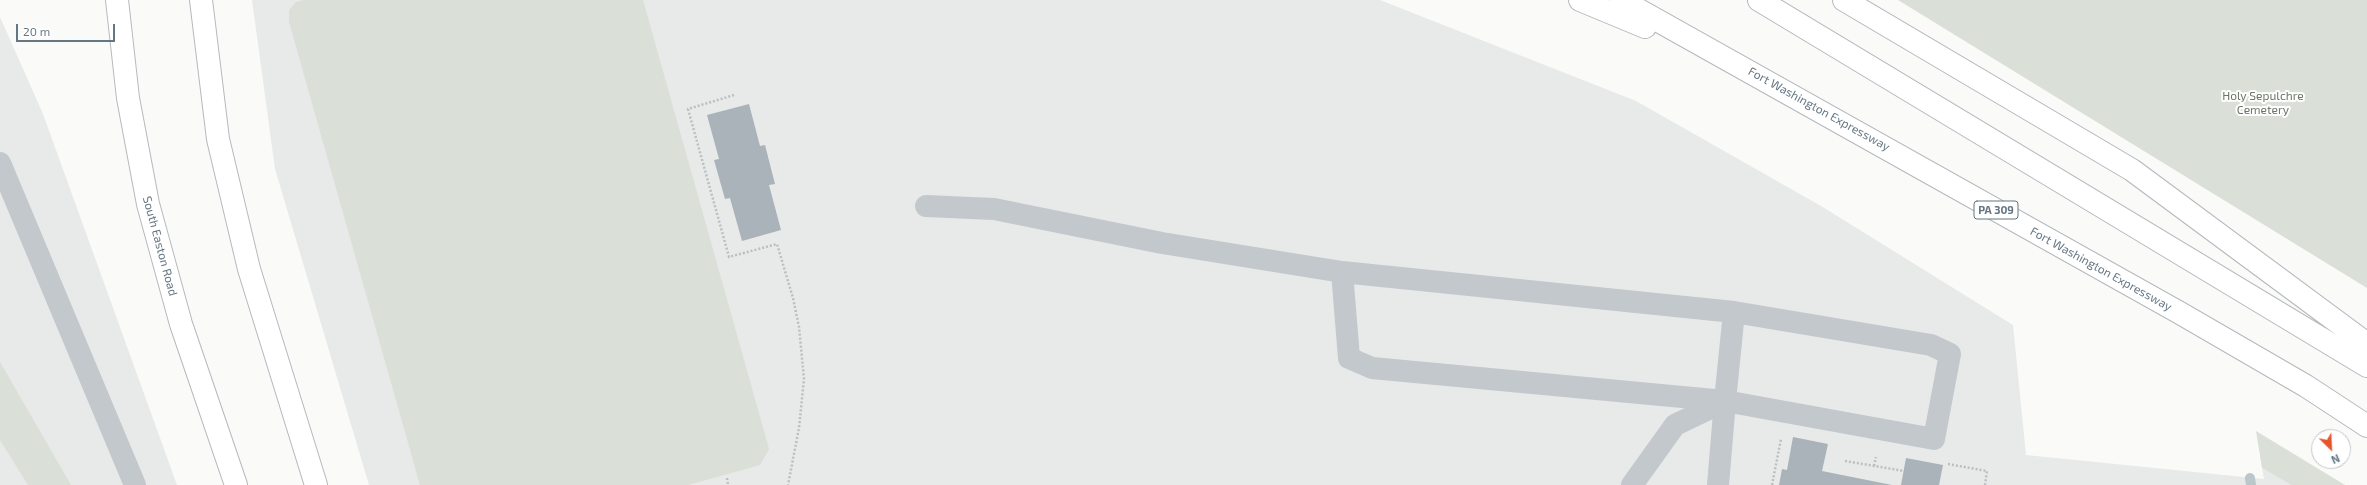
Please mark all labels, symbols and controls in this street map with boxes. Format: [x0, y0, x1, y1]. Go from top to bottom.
scale bar [18, 16, 117, 42]
text: 20 m [23, 24, 50, 38]
street label: Fort Washington Expressway [1746, 64, 1892, 154]
park label: Holy Sepulchre Cemetery [2222, 89, 2304, 117]
street label: South Easton Road [140, 195, 180, 297]
road number: PA 309 [1974, 201, 2018, 219]
street label: Fort Washington Expressway [2028, 224, 2174, 314]
north arrow [2311, 429, 2351, 469]
text: N [2329, 452, 2342, 467]

